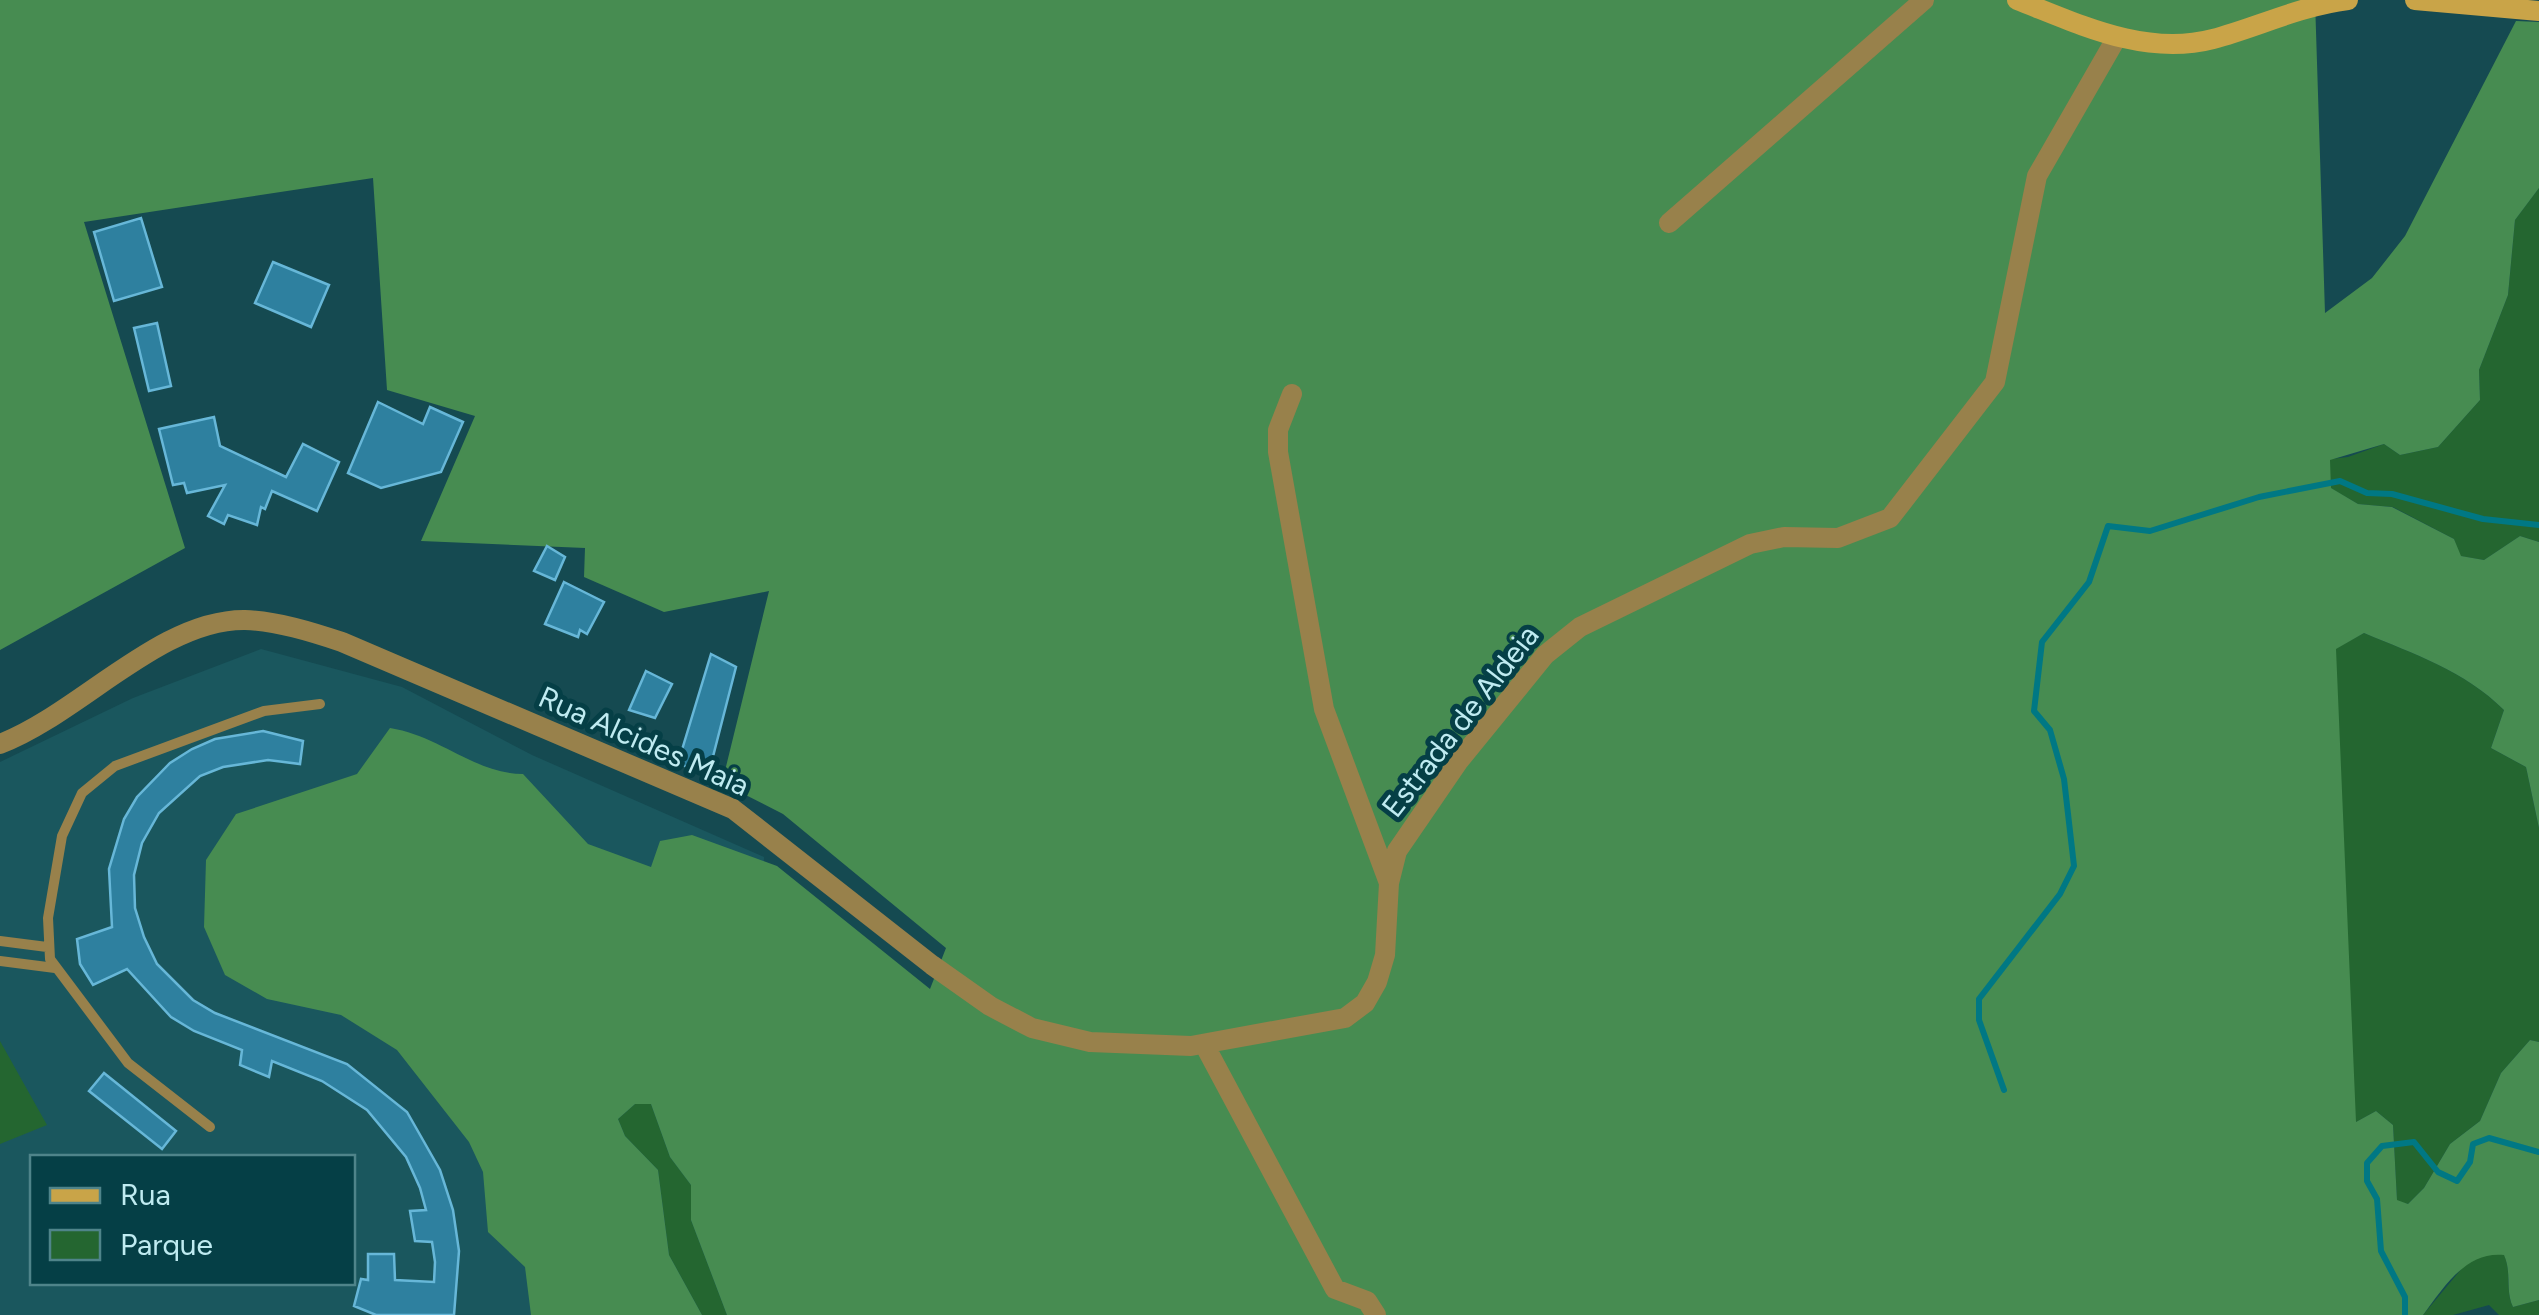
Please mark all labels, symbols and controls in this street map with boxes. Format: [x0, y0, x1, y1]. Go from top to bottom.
street label: Estrada de Aldeia [1374, 618, 1546, 824]
street label: Rua Alcides Maia [533, 678, 755, 804]
legend [30, 1155, 355, 1285]
text: Rua [120, 1176, 171, 1213]
text: Parque [120, 1226, 213, 1263]

